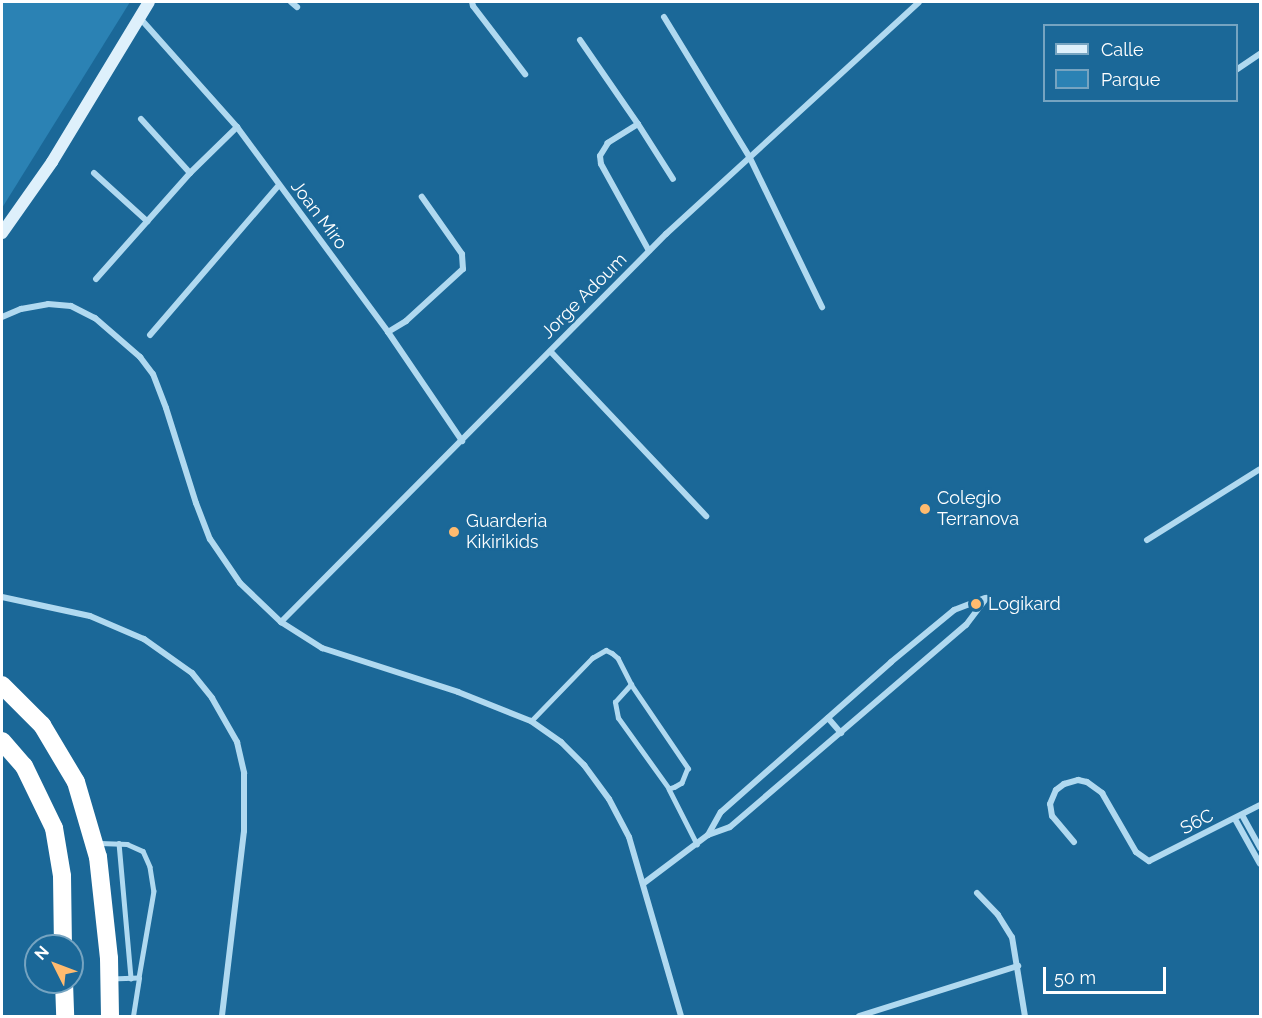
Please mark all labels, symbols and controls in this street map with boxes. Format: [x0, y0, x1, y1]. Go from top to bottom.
legend [1043, 24, 1238, 102]
text: Calle [1101, 39, 1144, 60]
text: Parque [1101, 69, 1160, 90]
street label: Joan Miro [286, 176, 352, 254]
street label: Jorge Adoum [537, 249, 631, 343]
place label: Colegio Terranova [937, 488, 1019, 530]
marker: Colegio Terranova [918, 502, 932, 516]
place label: Guarderia Kikirikids [466, 511, 547, 554]
marker: Guarderia Kikirikids [447, 525, 461, 539]
place label: Logikard [988, 593, 1061, 615]
marker: Logikard [969, 597, 983, 611]
street label: S6C [1177, 805, 1217, 839]
north arrow [24, 934, 84, 994]
text: N [31, 942, 53, 964]
scale bar [1046, 955, 1169, 993]
text: 50 m [1054, 967, 1096, 988]

